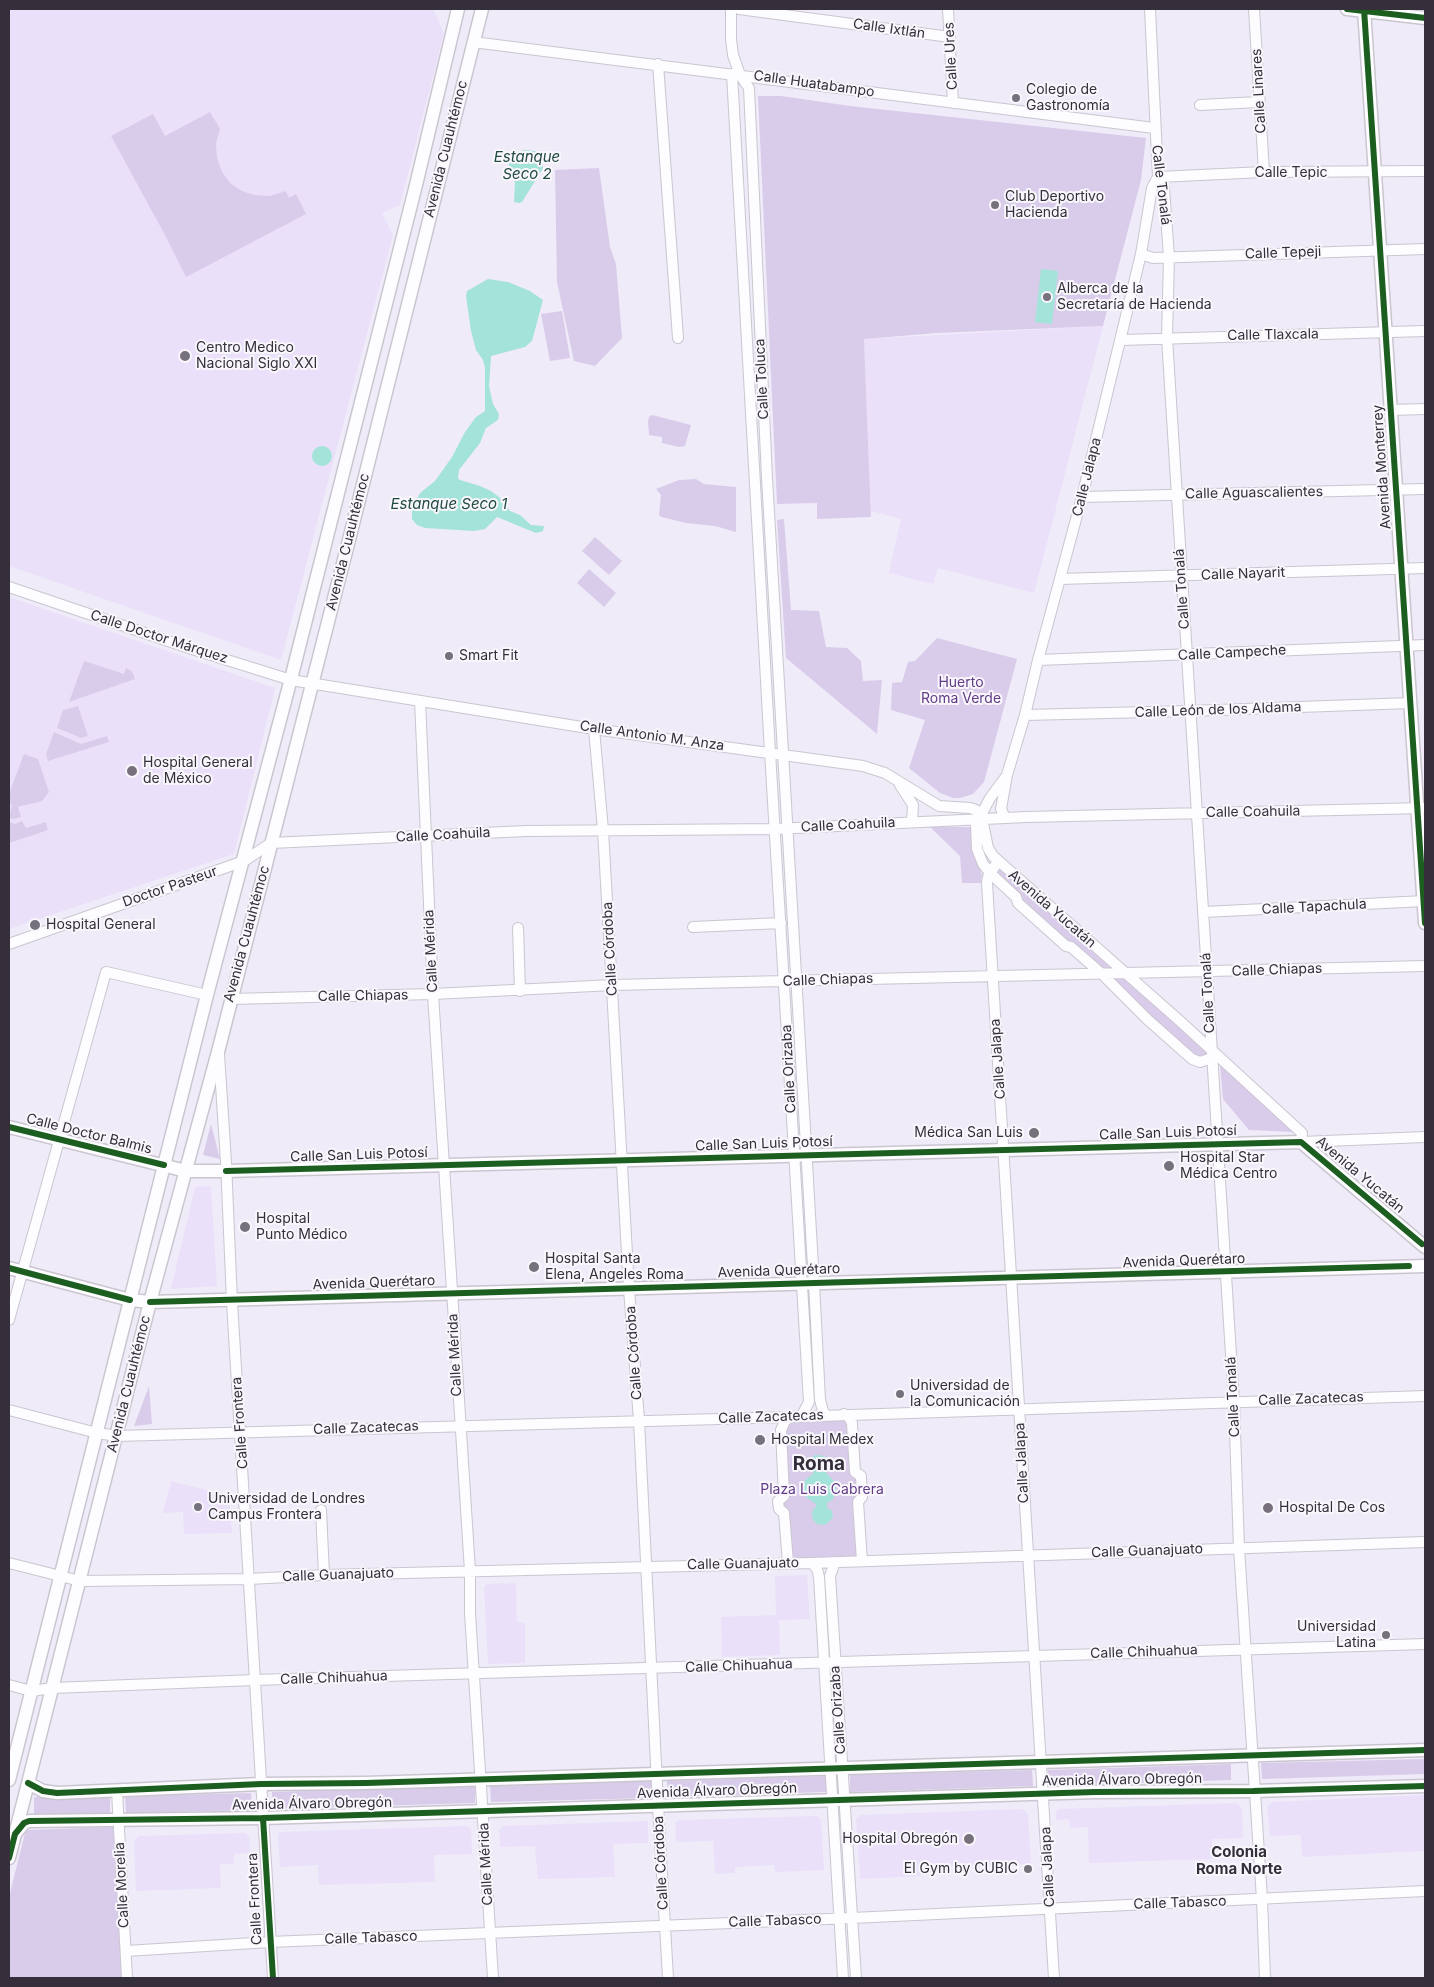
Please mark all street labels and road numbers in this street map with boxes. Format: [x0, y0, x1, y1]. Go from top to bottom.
street label: Calle Ixtlán [852, 16, 926, 42]
street label: Calle Ures [941, 22, 961, 90]
street label: Calle Linares [1248, 48, 1270, 134]
street label: Calle Huatabampo [753, 67, 875, 101]
street label: Avenida Cuauhtémoc [421, 79, 471, 219]
street label: Calle Tonalá [1148, 144, 1174, 226]
street label: Calle Tepic [1254, 165, 1328, 181]
street label: Calle Tepeji [1244, 243, 1322, 263]
street label: Calle Tlaxcala [1227, 326, 1319, 344]
street label: Calle Toluca [751, 338, 773, 420]
street label: Avenida Monterrey [1369, 404, 1395, 530]
street label: Calle Jalapa [1069, 436, 1105, 518]
street label: Avenida Cuauhtémoc [323, 472, 373, 612]
street label: Calle Aguascalientes [1185, 483, 1323, 503]
street label: Calle Tonalá [1171, 548, 1193, 630]
street label: Calle Nayarit [1201, 564, 1285, 584]
street label: Calle Doctor Márquez [88, 607, 230, 667]
street label: Calle Campeche [1177, 642, 1287, 664]
street label: Calle León de los Aldama [1134, 699, 1302, 721]
street label: Calle Antonio M. Anza [579, 718, 725, 754]
street label: Calle Coahuila [1205, 803, 1301, 821]
street label: Calle Coahuila [800, 814, 896, 836]
street label: Calle Coahuila [395, 824, 491, 846]
street label: Doctor Pasteur [121, 863, 219, 911]
street label: Avenida Cuauhtémoc [221, 864, 273, 1004]
street label: Avenida Yucatán [1005, 866, 1099, 952]
street label: Calle Tapachula [1261, 896, 1367, 918]
street label: Calle Córdoba [599, 902, 621, 996]
street label: Calle Mérida [420, 909, 442, 993]
street label: Calle Tonalá [1197, 952, 1219, 1034]
street label: Calle Chiapas [1231, 960, 1323, 980]
street label: Calle Chiapas [782, 970, 874, 990]
street label: Calle Chiapas [318, 987, 408, 1005]
street label: Calle Jalapa [987, 1018, 1009, 1100]
street label: Calle Orizaba [778, 1024, 800, 1114]
street label: Calle Doctor Balmis [24, 1110, 154, 1158]
street label: Calle San Luis Potosí [1099, 1122, 1237, 1144]
street label: Calle San Luis Potosí [695, 1133, 833, 1155]
street label: Avenida Yucatán [1312, 1133, 1408, 1217]
street label: Calle San Luis Potosí [290, 1144, 428, 1166]
street label: Avenida Querétaro [1122, 1250, 1246, 1272]
street label: Avenida Querétaro [717, 1260, 841, 1282]
street label: Avenida Querétaro [312, 1272, 436, 1294]
street label: Calle Córdoba [622, 1305, 646, 1401]
street label: Calle Mérida [444, 1313, 466, 1397]
street label: Avenida Cuauhtémoc [104, 1314, 154, 1454]
street label: Calle Tonalá [1222, 1356, 1244, 1438]
street label: Calle Frontera [228, 1376, 252, 1470]
street label: Calle Zacatecas [1258, 1389, 1364, 1409]
street label: Calle Zacatecas [718, 1407, 824, 1427]
street label: Calle Zacatecas [313, 1418, 419, 1438]
street label: Calle Jalapa [1012, 1422, 1032, 1504]
street label: Calle Guanajuato [1091, 1541, 1203, 1561]
street label: Calle Guanajuato [687, 1555, 799, 1573]
street label: Calle Guanajuato [282, 1565, 394, 1585]
street label: Calle Chihuahua [1090, 1642, 1198, 1662]
street label: Calle Chihuahua [685, 1656, 793, 1676]
street label: Calle Orizaba [827, 1665, 849, 1755]
street label: Calle Chihuahua [280, 1668, 388, 1688]
street label: Avenida Álvaro Obregón [1042, 1770, 1202, 1790]
street label: Avenida Álvaro Obregón [637, 1780, 797, 1802]
street label: Avenida Álvaro Obregón [232, 1794, 392, 1814]
street label: Calle Córdoba [650, 1816, 672, 1910]
street label: Calle Mérida [475, 1822, 497, 1906]
street label: Calle Jalapa [1038, 1826, 1058, 1908]
street label: Calle Morelia [111, 1842, 133, 1928]
street label: Calle Frontera [244, 1852, 266, 1946]
street label: Calle Tabasco [1133, 1893, 1227, 1913]
street label: Calle Tabasco [728, 1911, 822, 1931]
street label: Calle Tabasco [324, 1928, 418, 1948]

